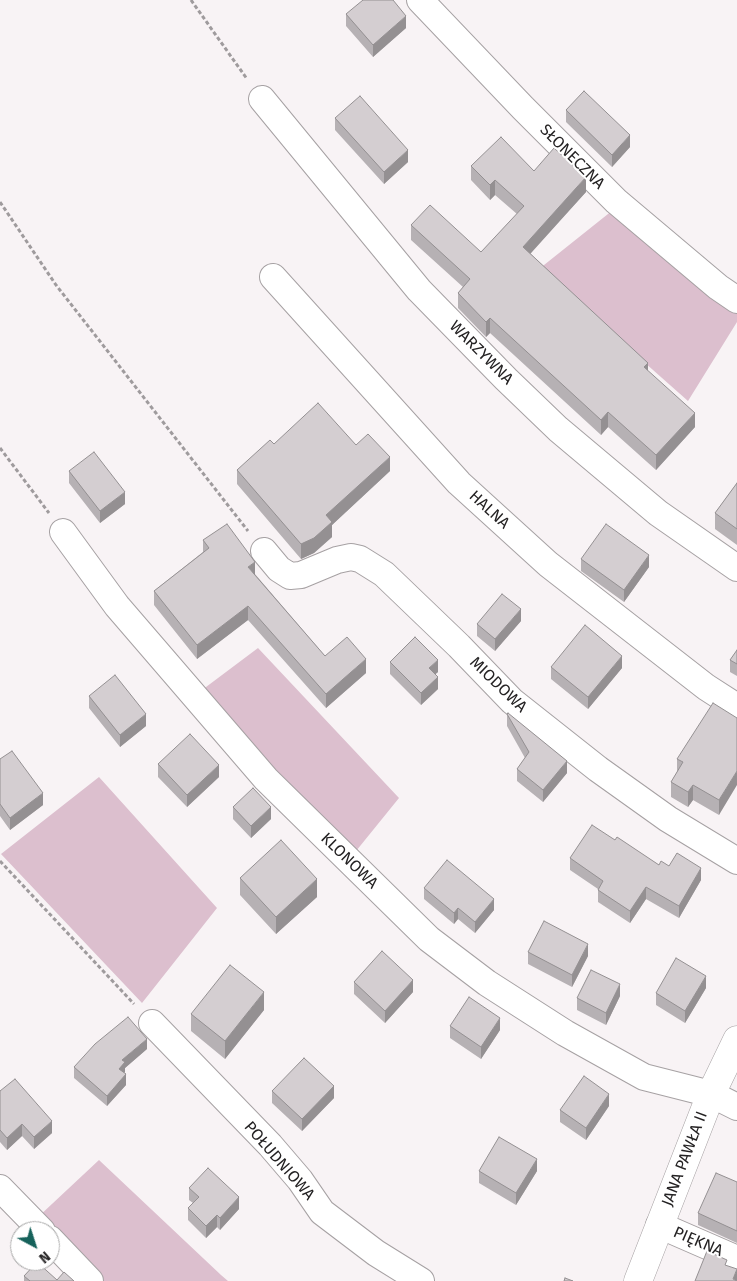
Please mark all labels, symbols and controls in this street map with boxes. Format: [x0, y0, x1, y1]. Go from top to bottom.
street label: SŁONECZNA [536, 121, 608, 193]
street label: WARZYWNA [445, 317, 517, 389]
street label: HALNA [465, 487, 513, 533]
street label: MIODOWA [465, 653, 531, 717]
street label: KLONOWA [316, 829, 382, 893]
street label: JANA PAWŁA II [658, 1109, 712, 1209]
street label: POŁUDNIOWA [240, 1118, 318, 1204]
north arrow [10, 1221, 60, 1271]
street label: PIĘKNA [670, 1223, 726, 1261]
text: N [35, 1248, 53, 1267]

